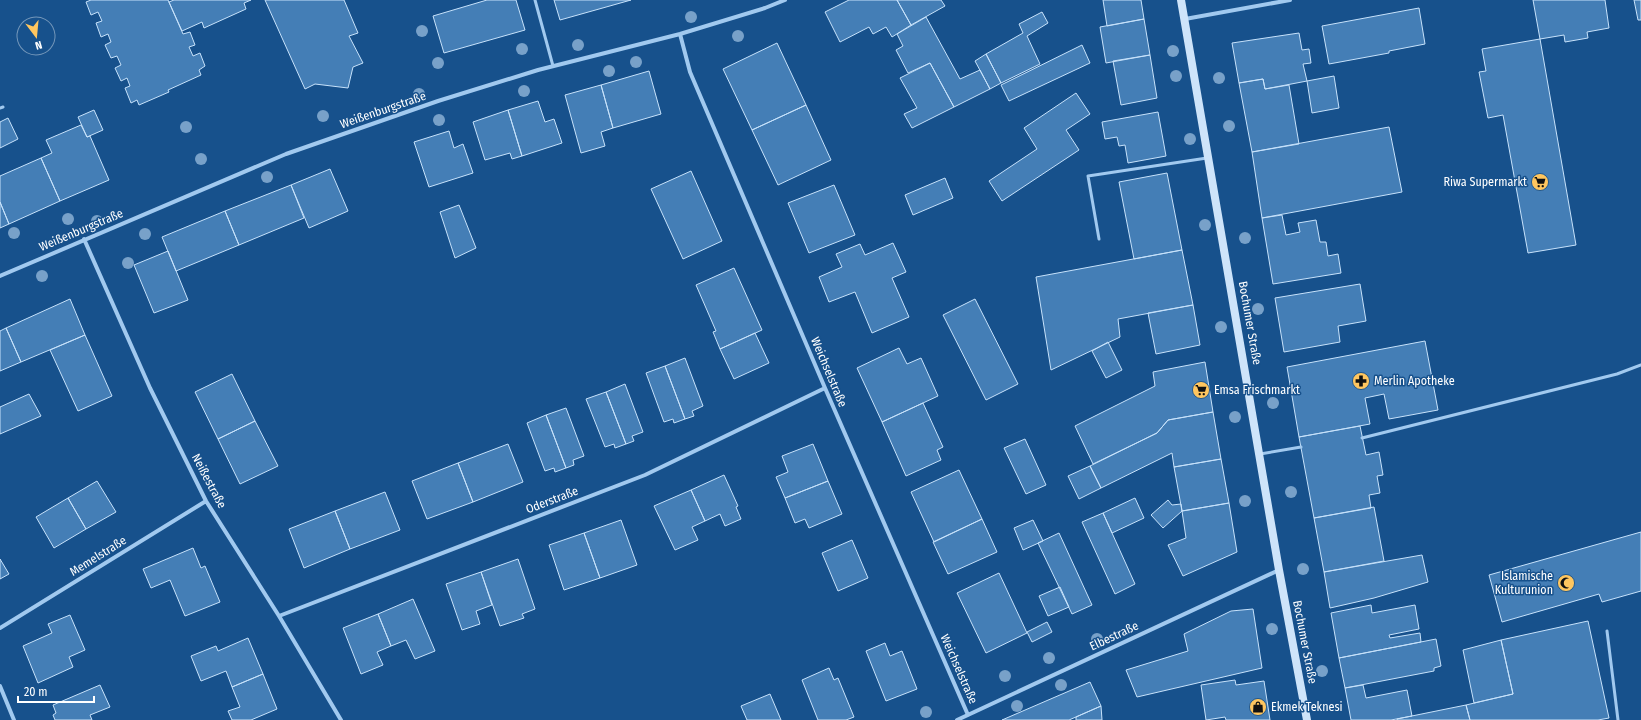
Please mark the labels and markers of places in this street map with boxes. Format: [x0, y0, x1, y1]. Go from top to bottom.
supermarket icon: Riwa Supermarkt [1530, 172, 1550, 192]
place label: Riwa Supermarkt [1443, 175, 1527, 189]
pharmacy icon: Merlin Apotheke [1351, 371, 1371, 391]
place label: Merlin Apotheke [1374, 374, 1455, 388]
supermarket icon: Emsa Frischmarkt [1191, 380, 1211, 400]
place label: Emsa Frischmarkt [1214, 383, 1300, 397]
place label: Islamische Kulturunion [1495, 569, 1553, 597]
mosque icon: Islamische Kulturunion [1556, 573, 1576, 593]
shop icon: Ekmek Teknesi [1248, 697, 1268, 717]
place label: Ekmek Teknesi [1271, 700, 1343, 714]

